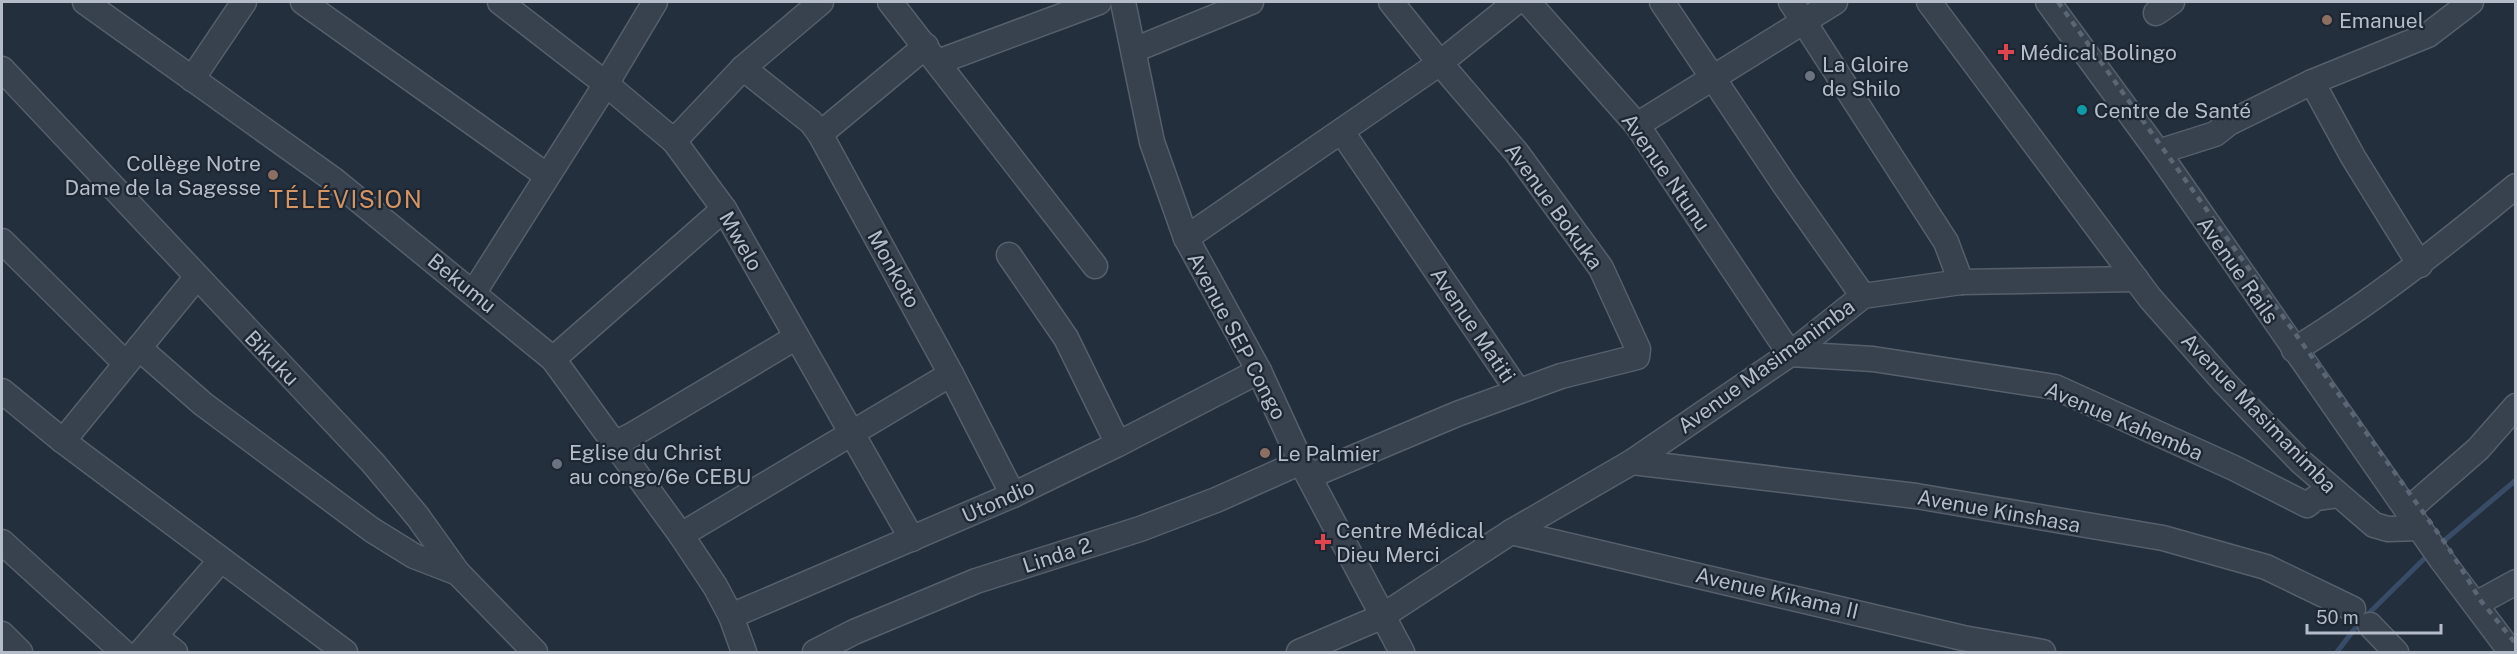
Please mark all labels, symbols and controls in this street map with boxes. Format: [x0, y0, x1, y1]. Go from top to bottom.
place label: Emanuel [2339, 8, 2424, 33]
marker: Emanuel [2320, 13, 2334, 27]
place label: Médical Bolingo [2020, 40, 2177, 65]
marker: Médical Bolingo [1997, 43, 2015, 61]
place label: La Gloire de Shilo [1822, 52, 1909, 101]
marker: La Gloire de Shilo [1803, 69, 1817, 83]
place label: Centre de Santé [2094, 98, 2251, 123]
marker: Centre de Santé [2075, 103, 2089, 117]
street label: Avenue Ntunu [1616, 109, 1716, 235]
street label: Avenue Bokuka [1500, 138, 1608, 274]
place label: Collège Notre Dame de la Sagesse [64, 151, 261, 200]
marker: Collège Notre Dame de la Sagesse [266, 168, 280, 182]
district label: TÉLÉVISION [269, 185, 423, 213]
street label: Mwelo [714, 207, 768, 275]
street label: Avenue Rails [2192, 212, 2284, 328]
street label: Monkoto [862, 226, 926, 312]
street label: Bekumu [423, 248, 501, 318]
street label: Avenue SEP Congo [1182, 248, 1292, 424]
street label: Avenue Matiti [1425, 263, 1521, 387]
street label: Avenue Masimanimba [1673, 293, 1859, 439]
street label: Bikuku [240, 325, 304, 391]
street label: Avenue Masimanimba [2176, 328, 2342, 498]
street label: Avenue Kahemba [2041, 376, 2207, 466]
place label: Eglise du Christ au congo/6e CEBU [569, 440, 751, 489]
place label: Le Palmier [1277, 441, 1380, 466]
marker: Le Palmier [1258, 446, 1272, 460]
marker: Eglise du Christ au congo/6e CEBU [550, 457, 564, 471]
street label: Utondio [958, 474, 1038, 528]
street label: Avenue Kinshasa [1915, 484, 2083, 538]
place label: Centre Médical Dieu Merci [1336, 518, 1485, 567]
street label: Linda 2 [1019, 532, 1095, 578]
marker: Centre Médical Dieu Merci [1314, 533, 1332, 551]
street label: Avenue Kikama II [1693, 562, 1861, 624]
scale bar [2307, 597, 2440, 635]
text: 50 m [2316, 607, 2359, 628]

